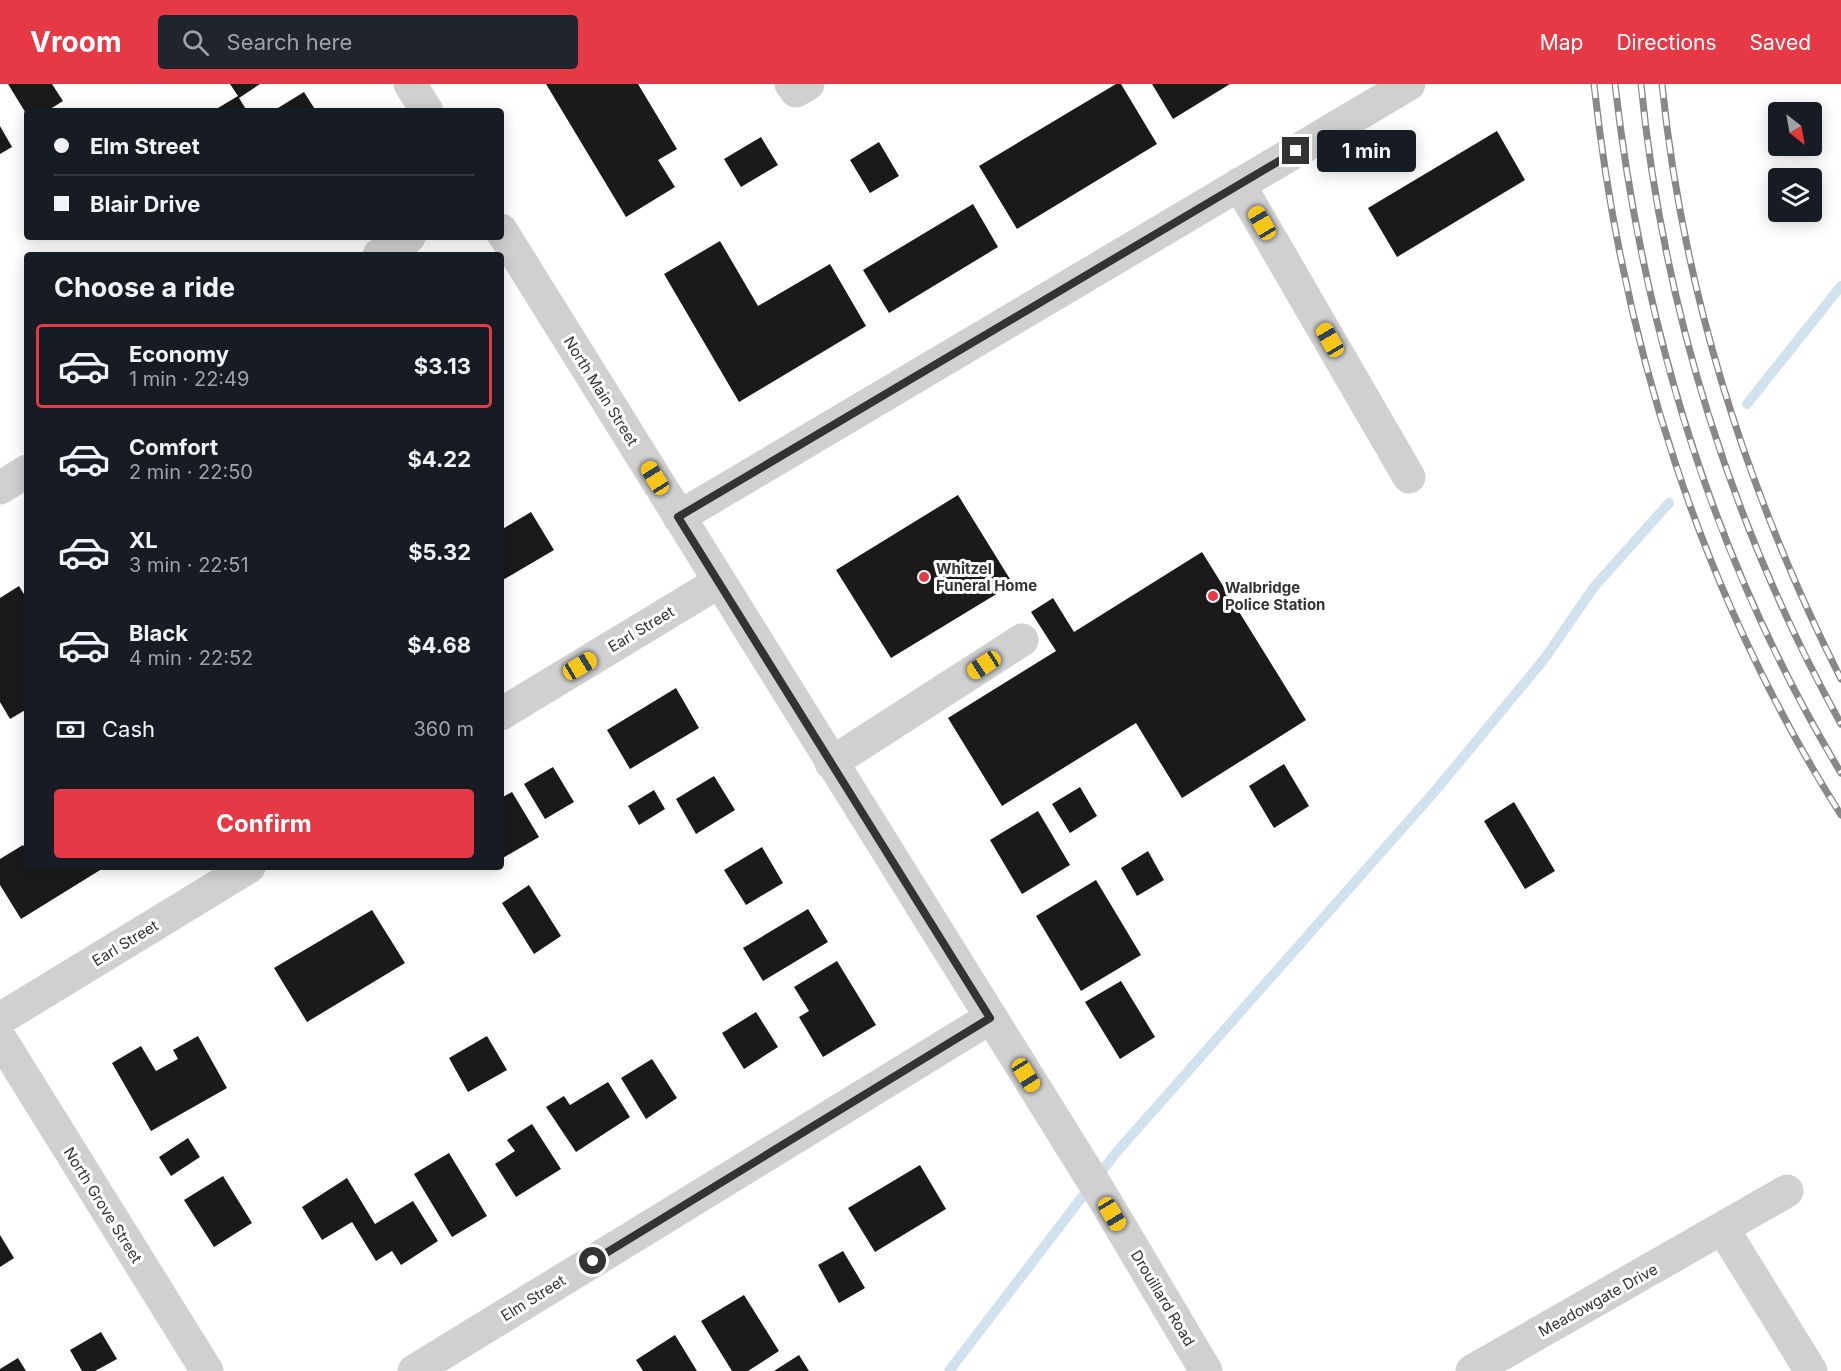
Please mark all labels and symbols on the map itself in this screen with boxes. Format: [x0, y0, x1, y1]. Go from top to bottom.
north arrow [1768, 102, 1822, 156]
callout: 1 min [1317, 130, 1416, 172]
route end [1282, 137, 1309, 164]
car [1245, 203, 1279, 243]
car [1313, 320, 1347, 360]
street label: North Main Street [560, 333, 642, 449]
car [638, 458, 672, 498]
place label: Whitzel Funeral Home [936, 559, 1037, 595]
marker: Whitzel Funeral Home [917, 570, 931, 584]
place label: Walbridge Police Station [1225, 578, 1325, 614]
marker: Walbridge Police Station [1206, 589, 1220, 603]
street label: Earl Street [605, 602, 677, 656]
car [964, 648, 1004, 682]
car [560, 649, 600, 683]
street label: Earl Street [89, 916, 161, 970]
car [1009, 1055, 1043, 1095]
street label: North Grove Street [60, 1144, 146, 1266]
car [1095, 1194, 1129, 1234]
route start [579, 1247, 606, 1274]
street label: Drouillard Road [1127, 1247, 1199, 1349]
street label: Meadowgate Drive [1535, 1259, 1661, 1341]
street label: Elm Street [497, 1271, 569, 1325]

